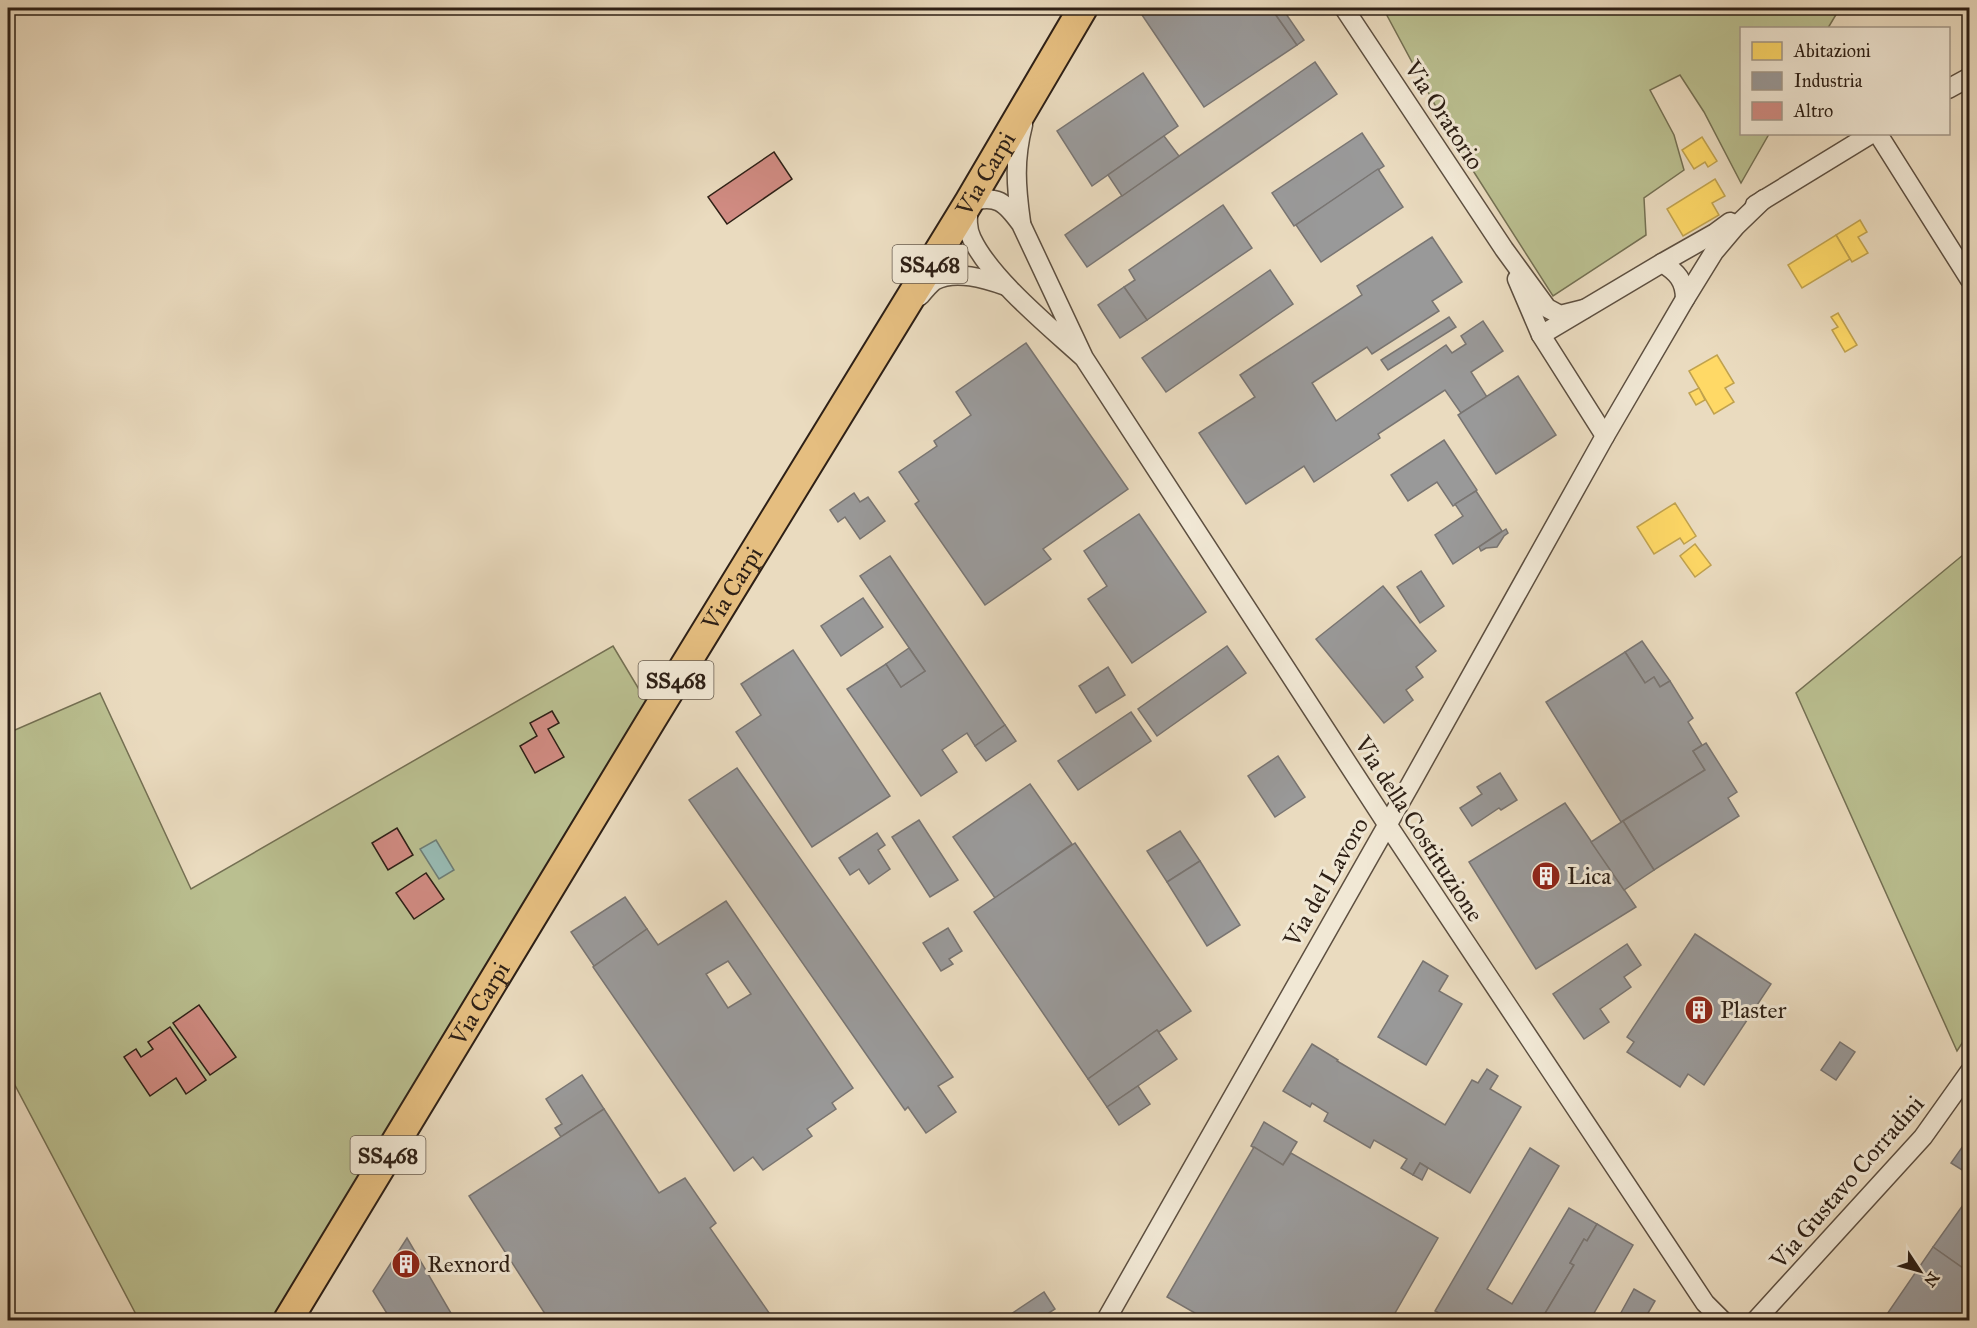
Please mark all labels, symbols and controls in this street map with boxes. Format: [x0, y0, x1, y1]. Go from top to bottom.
legend [1740, 27, 1950, 135]
text: Abitazioni [1793, 40, 1871, 62]
street label: Via Oratorio [1397, 54, 1490, 175]
text: Industria [1794, 70, 1863, 92]
text: Altro [1793, 100, 1833, 122]
street label: Via Carpi [949, 126, 1022, 222]
road number: SS468 [892, 245, 968, 283]
street label: Via Carpi [695, 541, 769, 636]
road number: SS468 [638, 661, 714, 699]
street label: Via della Costituzione [1347, 730, 1490, 927]
street label: Via del Lavoro [1276, 812, 1375, 953]
building icon: Lica [1530, 860, 1562, 892]
place label: Lica [1567, 861, 1612, 891]
street label: Via Carpi [442, 956, 517, 1052]
building icon: Plaster [1683, 994, 1715, 1026]
place label: Plaster [1720, 995, 1787, 1025]
street label: Via Gustavo Corradini [1763, 1089, 1931, 1276]
road number: SS468 [350, 1136, 426, 1174]
north arrow [1890, 1241, 1950, 1301]
building icon: Rexnord [390, 1248, 422, 1280]
place label: Rexnord [427, 1249, 510, 1279]
text: N [1920, 1268, 1943, 1291]

